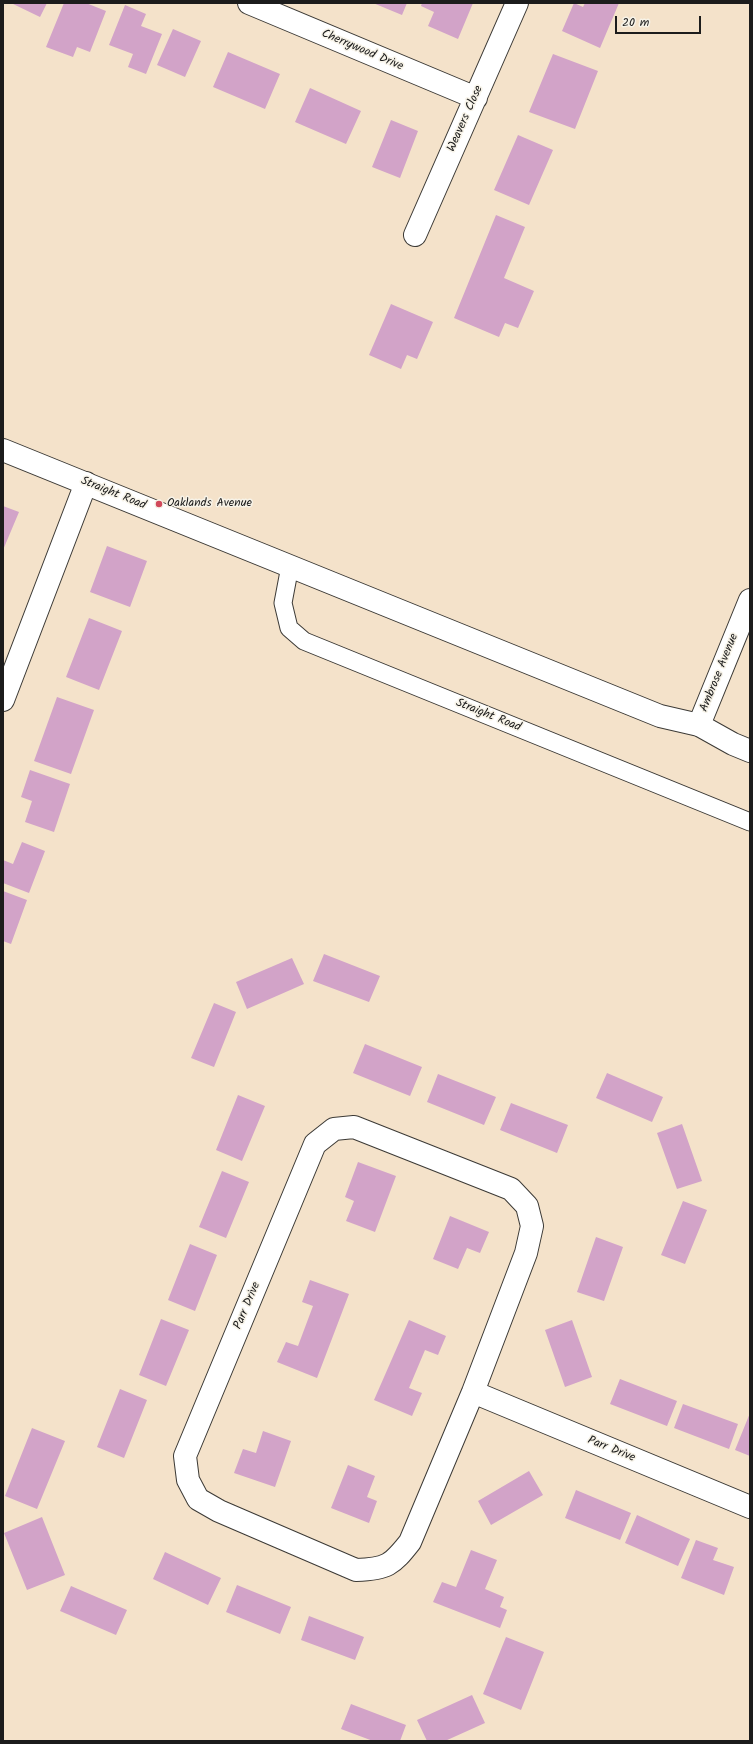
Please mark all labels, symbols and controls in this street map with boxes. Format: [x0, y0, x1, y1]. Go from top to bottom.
scale bar [617, 8, 703, 34]
text: 20 m [622, 13, 649, 32]
street label: Cherrywood Drive [319, 27, 405, 75]
street label: Weavers Close [445, 84, 487, 154]
street label: Straight Road [78, 474, 148, 514]
place label: Oaklands Avenue [167, 497, 252, 511]
marker: Oaklands Avenue [154, 499, 164, 509]
street label: Ambrose Avenue [698, 632, 742, 714]
street label: Straight Road [453, 696, 523, 736]
street label: Parr Drive [232, 1280, 264, 1332]
street label: Parr Drive [585, 1434, 637, 1466]

